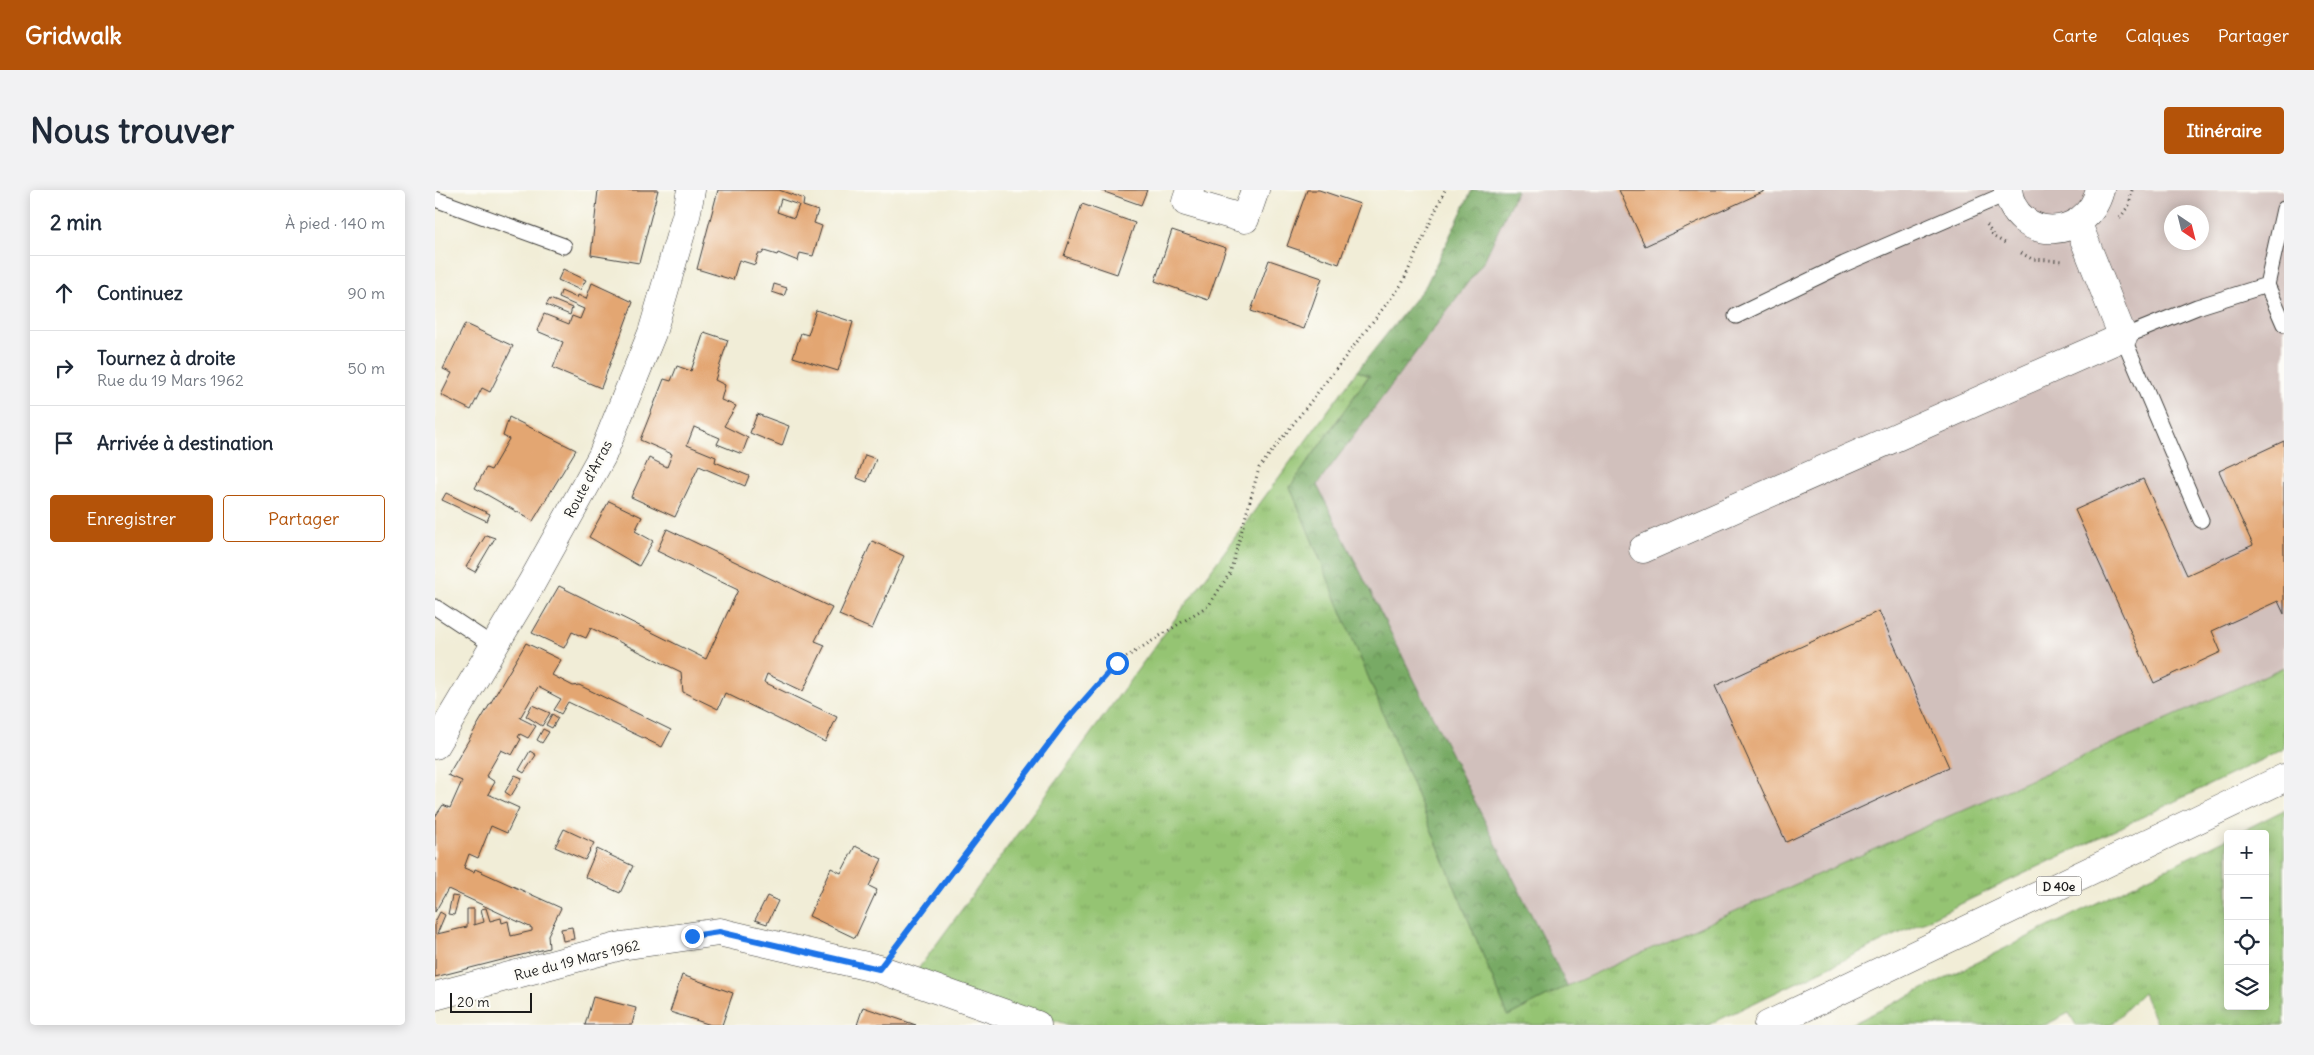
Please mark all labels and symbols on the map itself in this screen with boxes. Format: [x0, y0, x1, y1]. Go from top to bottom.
north arrow [2164, 205, 2209, 250]
street label: Route d'Arras [560, 437, 616, 521]
route start [1106, 652, 1129, 675]
road number: D 40e [2037, 876, 2081, 896]
route end [681, 925, 704, 948]
street label: Rue du 19 Mars 1962 [512, 936, 642, 984]
scale bar [450, 990, 533, 1013]

